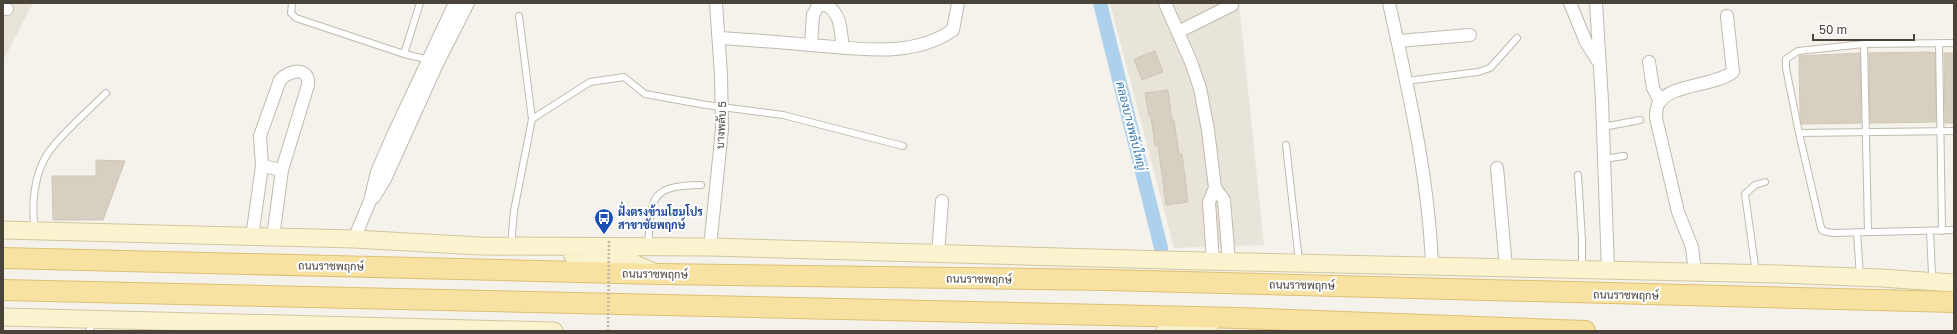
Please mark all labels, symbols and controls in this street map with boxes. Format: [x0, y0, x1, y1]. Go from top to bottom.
scale bar [1813, 16, 1914, 42]
text: 50 m [1819, 22, 1847, 37]
water label: คลองบางพลับใหญ่ [1113, 80, 1150, 173]
street label: บางพลับ 5 [713, 101, 728, 149]
place label: ฝั่งตรงข้ามโฮมโปร สาขาชัยพฤกษ์ [618, 201, 703, 232]
bus stop icon: ฝั่งตรงข้ามโฮมโปร สาขาชัยพฤกษ์ [593, 207, 615, 235]
street label: ถนนราชพฤกษ์ [298, 257, 365, 274]
street label: ถนนราชพฤกษ์ [622, 265, 689, 282]
street label: ถนนราชพฤกษ์ [946, 270, 1013, 287]
street label: ถนนราชพฤกษ์ [1269, 276, 1336, 293]
street label: ถนนราชพฤกษ์ [1593, 286, 1660, 303]

